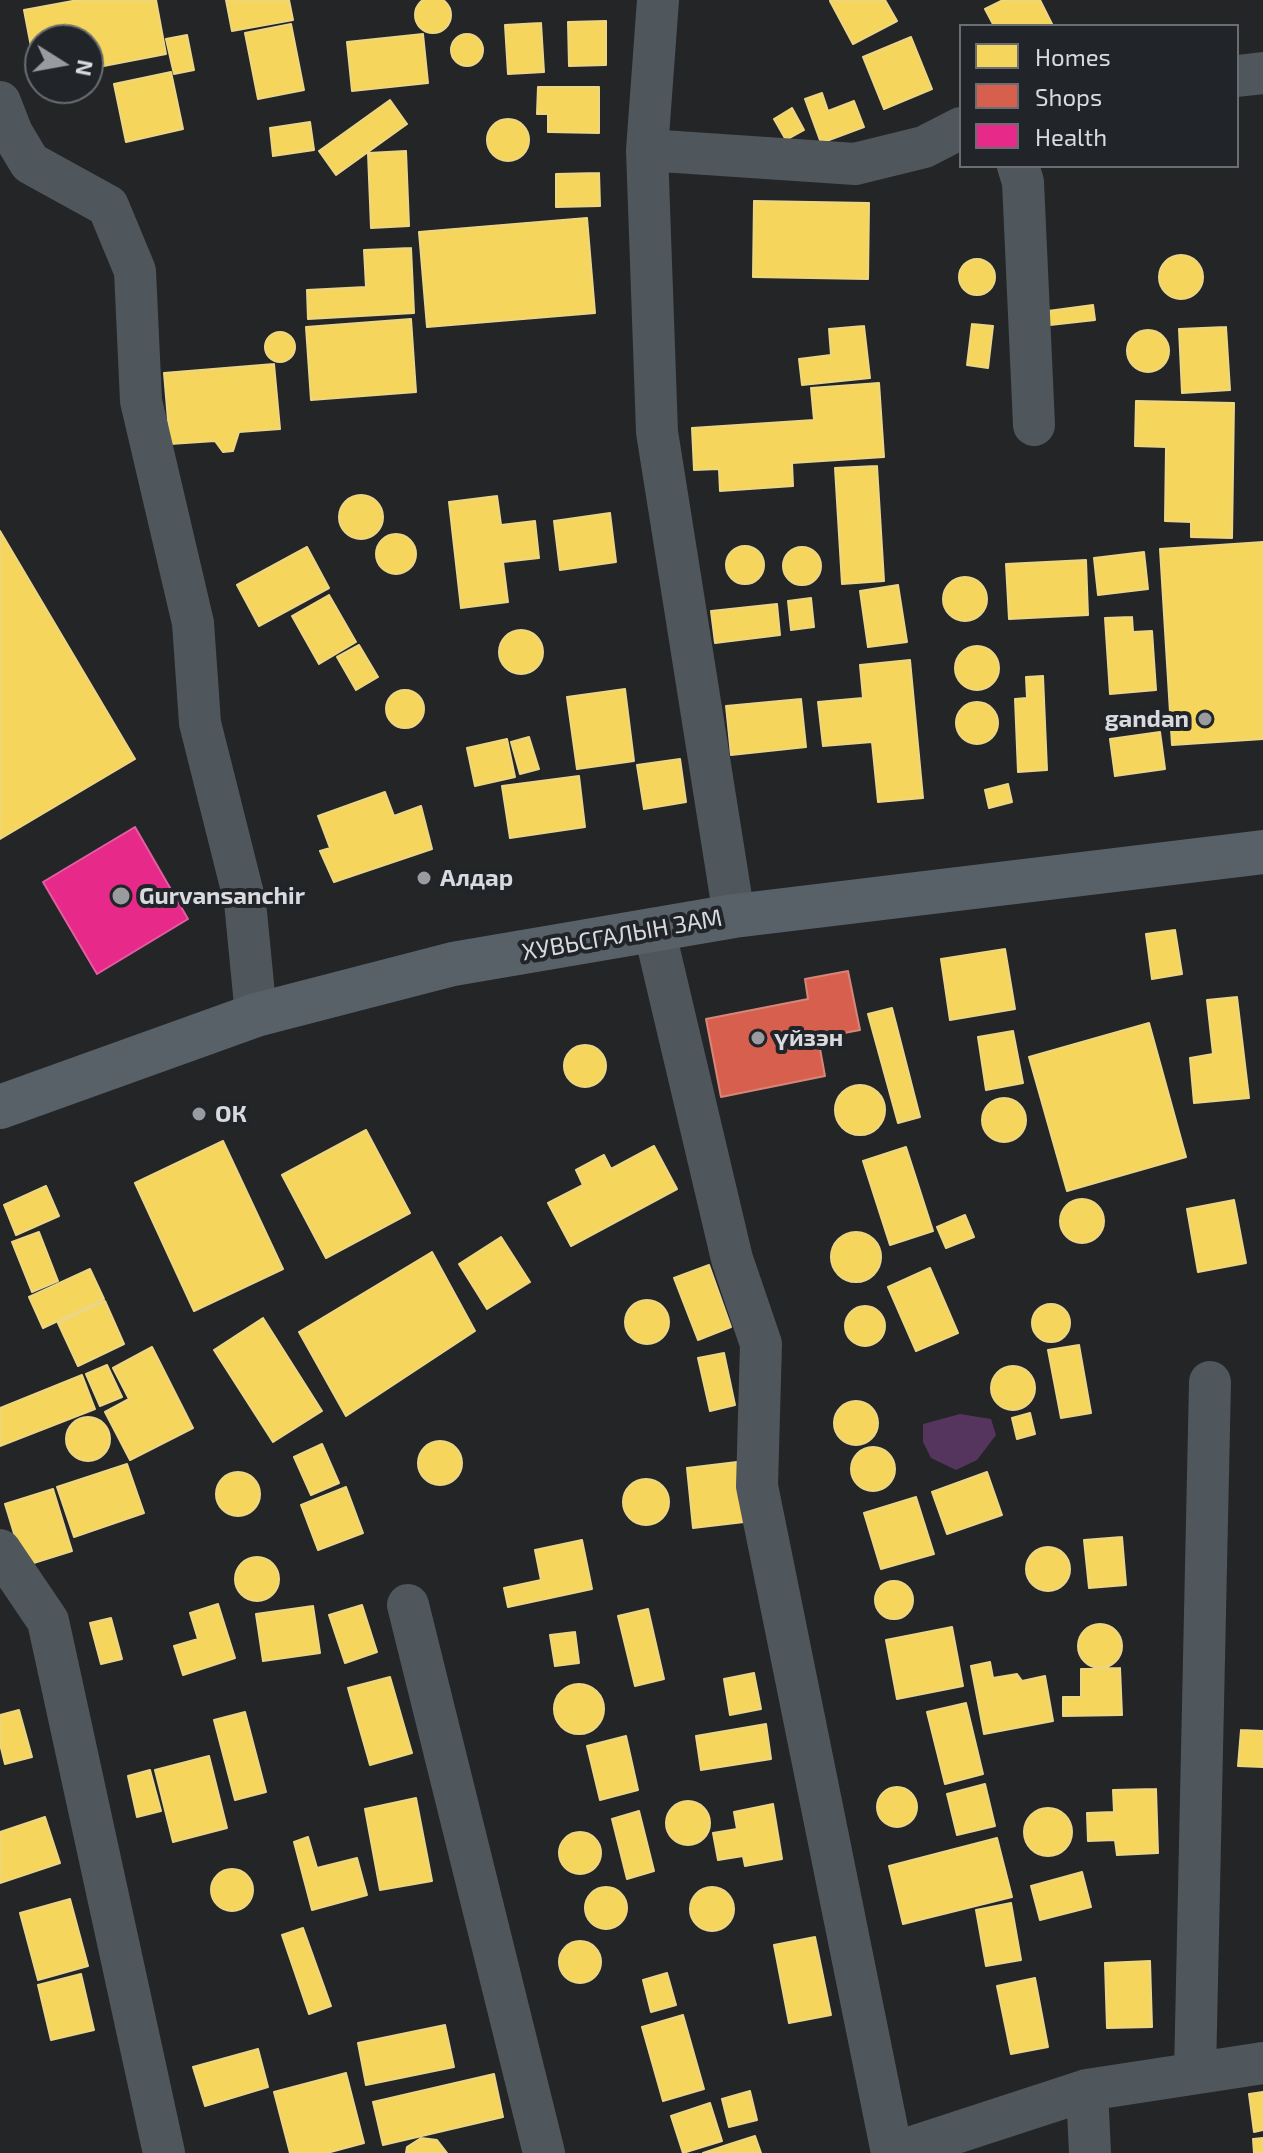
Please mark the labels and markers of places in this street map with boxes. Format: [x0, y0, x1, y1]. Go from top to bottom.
place label: gandan [1105, 705, 1189, 733]
marker: gandan [1196, 710, 1214, 728]
place label: Алдар [440, 864, 513, 892]
marker: Алдар [415, 869, 433, 887]
place label: Gurvansanchir [139, 882, 305, 910]
marker: Gurvansanchir [110, 885, 132, 907]
place label: үйзэн [774, 1024, 843, 1052]
marker: үйзэн [749, 1029, 767, 1047]
place label: ОК [215, 1100, 247, 1128]
marker: ОК [190, 1105, 208, 1123]

